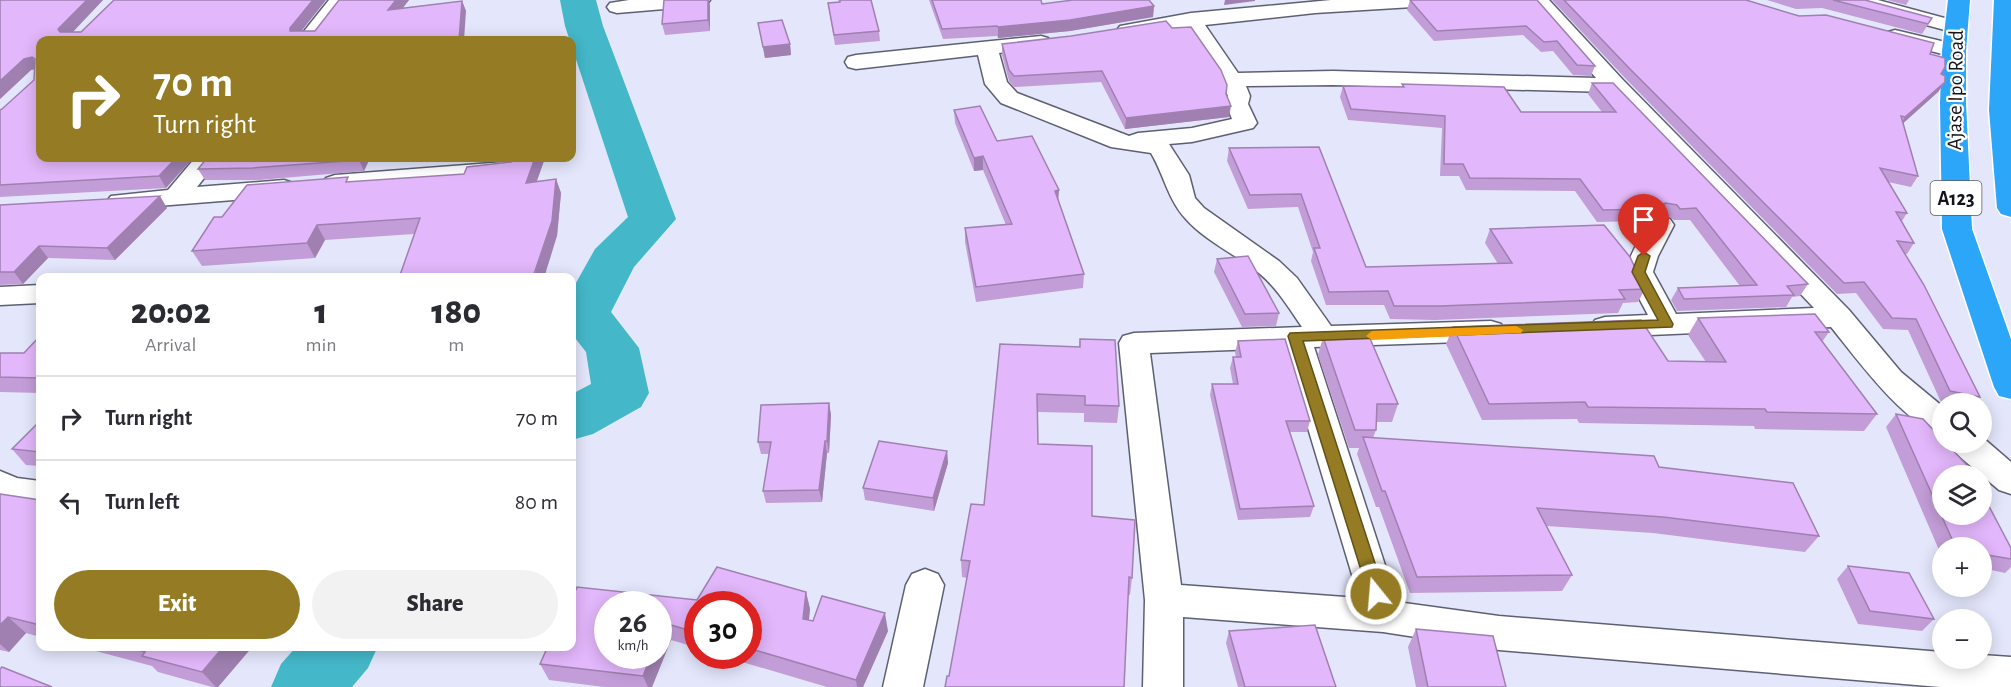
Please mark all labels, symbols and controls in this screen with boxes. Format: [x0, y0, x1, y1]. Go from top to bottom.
street label: Ajase Ipo Road [1944, 30, 1967, 150]
icon: right [54, 60, 132, 138]
text: 70 m [153, 62, 233, 104]
text: Turn right [153, 111, 256, 138]
road number: A123 [1930, 181, 1982, 215]
pin [1618, 194, 1669, 256]
icon: arrive [1627, 203, 1660, 236]
text: 20:02 [131, 294, 211, 330]
text: 1 [314, 294, 328, 330]
text: 180 [431, 294, 481, 330]
text: Arrival [145, 335, 196, 355]
text: min [305, 335, 337, 355]
text: m [448, 335, 464, 355]
map controls [1932, 393, 1992, 669]
button: search [1932, 393, 1992, 453]
icon: right [54, 402, 87, 435]
text: Turn right [105, 407, 192, 429]
text: 70 m [516, 407, 558, 429]
button: layers [1932, 465, 1992, 525]
icon: left [54, 486, 87, 519]
text: Turn left [105, 491, 179, 513]
text: 80 m [515, 491, 558, 513]
button: + [1932, 537, 1992, 597]
position arrow [1344, 562, 1408, 626]
button: Exit [54, 570, 300, 639]
button: Share [312, 570, 558, 639]
speed limit sign: 30 [684, 591, 762, 669]
text: 26 [619, 608, 647, 638]
button: − [1932, 609, 1992, 669]
text: km/h [618, 638, 648, 653]

